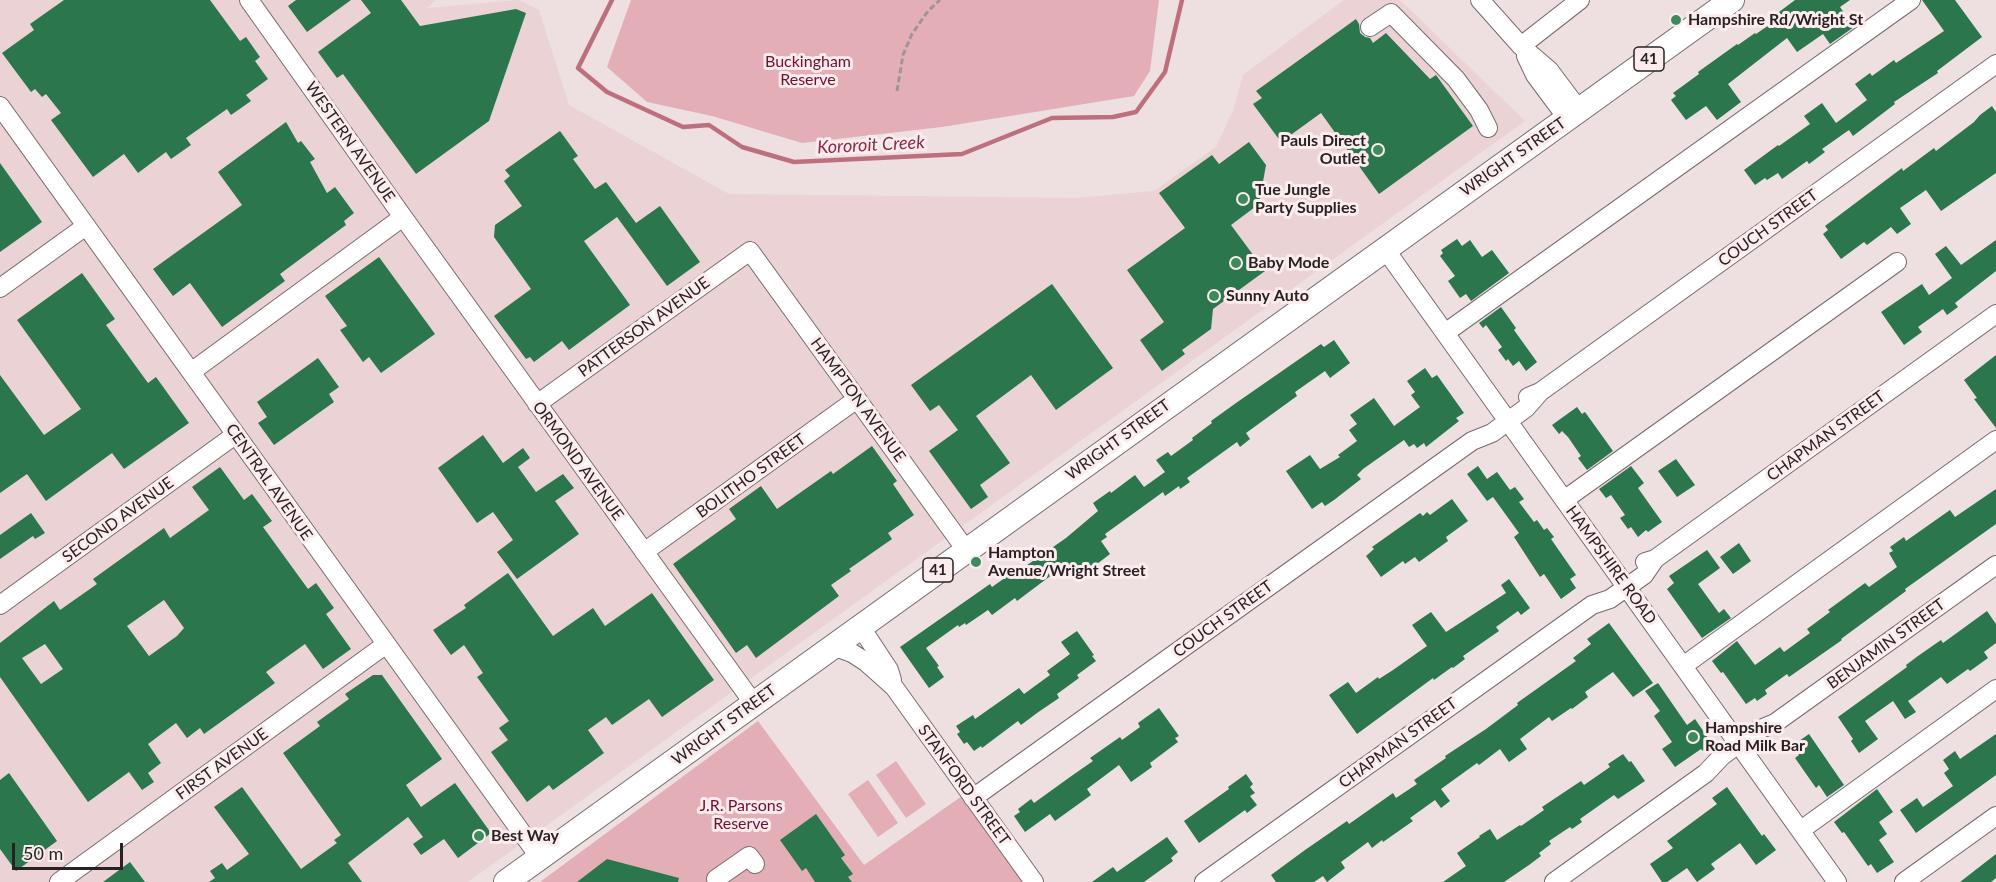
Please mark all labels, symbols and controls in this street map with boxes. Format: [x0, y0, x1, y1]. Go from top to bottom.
place label: Hampshire Rd/Wright St [1688, 10, 1863, 30]
marker: Hampshire Rd/Wright St [1669, 13, 1683, 27]
road number: 41 [1634, 47, 1664, 71]
park label: Buckingham Reserve [765, 52, 851, 90]
street label: WESTERN AVENUE [301, 78, 399, 206]
street label: WRIGHT STREET [1456, 113, 1570, 201]
water label: Kororoit Creek [817, 131, 925, 159]
place label: Pauls Direct Outlet [1280, 131, 1366, 169]
marker: Pauls Direct Outlet [1371, 143, 1385, 157]
place label: Tue Jungle Party Supplies [1255, 180, 1356, 218]
street label: COUCH STREET [1715, 186, 1821, 270]
marker: Tue Jungle Party Supplies [1236, 192, 1250, 206]
place label: Baby Mode [1248, 253, 1329, 273]
marker: Baby Mode [1229, 256, 1243, 270]
street label: PATTERSON AVENUE [575, 273, 713, 381]
place label: Sunny Auto [1226, 286, 1309, 306]
marker: Sunny Auto [1207, 289, 1221, 303]
street label: HAMPTON AVENUE [806, 334, 910, 466]
street label: CHAPMAN STREET [1763, 387, 1889, 485]
street label: WRIGHT STREET [1062, 396, 1174, 484]
street label: ORMOND AVENUE [528, 398, 628, 524]
street label: CENTRAL AVENUE [222, 420, 316, 544]
street label: BOLITHO STREET [693, 430, 809, 522]
street label: SECOND AVENUE [59, 473, 177, 567]
street label: HAMPSHIRE ROAD [1562, 502, 1660, 628]
place label: Hampton Avenue/Wright Street [988, 543, 1146, 581]
marker: Hampton Avenue/Wright Street [969, 555, 983, 569]
road number: 41 [923, 558, 953, 582]
street label: COUCH STREET [1170, 577, 1276, 661]
street label: BENJAMIN STREET [1823, 595, 1949, 693]
street label: WRIGHT STREET [668, 681, 780, 769]
street label: CHAPMAN STREET [1335, 694, 1461, 792]
place label: Hampshire Road Milk Bar [1705, 718, 1805, 756]
street label: STANFORD STREET [914, 721, 1014, 849]
street label: FIRST AVENUE [172, 724, 272, 804]
marker: Hampshire Road Milk Bar [1686, 730, 1700, 744]
park label: J.R. Parsons Reserve [699, 796, 783, 834]
place label: Best Way [491, 826, 559, 846]
marker: Best Way [472, 829, 486, 843]
scale bar [15, 831, 126, 869]
text: 50 m [23, 842, 63, 864]

